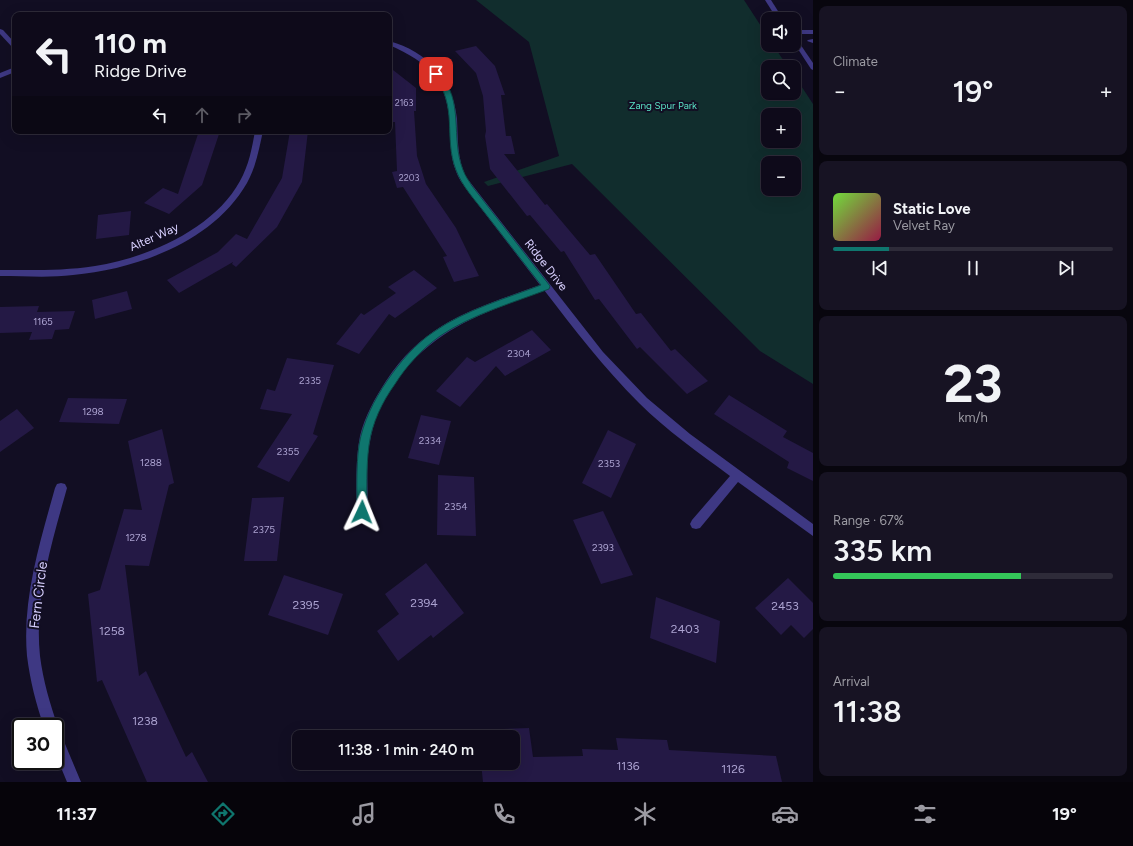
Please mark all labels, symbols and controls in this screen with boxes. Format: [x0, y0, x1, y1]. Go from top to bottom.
map controls [761, 12, 801, 196]
button: sound [761, 12, 801, 52]
text: 110 m [94, 26, 167, 60]
icon: left [28, 28, 80, 80]
text: Climate [833, 54, 878, 69]
pin [419, 57, 453, 91]
text: Ridge Drive [94, 60, 186, 82]
button: search [761, 60, 801, 100]
icon: arrive [425, 63, 447, 85]
text: 19° [952, 73, 994, 110]
text: − [833, 78, 847, 105]
text: + [1099, 78, 1113, 105]
house number: 2163 [395, 97, 413, 108]
park label: Zang Spur Park [629, 99, 697, 112]
icon: left [149, 104, 171, 126]
icon: ahead [191, 104, 213, 126]
icon: right [233, 104, 255, 126]
button: + [761, 108, 801, 148]
button: − [761, 156, 801, 196]
house number: 2203 [399, 172, 419, 183]
text: Static Love [893, 200, 971, 218]
text: Velvet Ray [893, 218, 955, 233]
street label: Alter Way [127, 220, 181, 254]
street label: Ridge Drive [522, 236, 571, 294]
icon: previous [869, 257, 891, 279]
icon: pause [962, 257, 984, 279]
icon: next [1055, 257, 1077, 279]
house number: 1165 [33, 315, 53, 328]
house number: 2304 [507, 347, 531, 360]
text: 23 [943, 353, 1003, 415]
house number: 2335 [299, 374, 321, 387]
house number: 1298 [82, 405, 104, 418]
text: km/h [958, 410, 988, 425]
house number: 2334 [419, 434, 441, 447]
house number: 2355 [277, 445, 300, 458]
house number: 1288 [140, 456, 162, 469]
house number: 2353 [598, 457, 620, 470]
position arrow [341, 491, 383, 533]
house number: 2354 [445, 500, 468, 513]
text: Range · 67% [833, 513, 904, 528]
house number: 2375 [253, 523, 275, 536]
house number: 1278 [125, 531, 147, 544]
text: 335 km [833, 532, 932, 569]
house number: 2393 [592, 541, 614, 554]
street label: Fern Circle [26, 560, 51, 630]
house number: 2394 [410, 596, 438, 610]
house number: 2395 [293, 598, 320, 612]
house number: 2453 [771, 599, 799, 613]
house number: 2403 [671, 622, 699, 636]
house number: 1258 [99, 624, 125, 638]
text: Arrival [833, 674, 870, 689]
text: 11:38 [833, 693, 902, 730]
house number: 1238 [132, 714, 158, 728]
speed limit sign: 30 [12, 718, 64, 770]
text: 11:38 · 1 min · 240 m [338, 741, 474, 759]
house number: 1136 [616, 759, 640, 773]
house number: 1126 [721, 762, 745, 776]
icon: directions [209, 800, 237, 828]
icon: music [350, 800, 378, 828]
icon: phone [490, 800, 518, 828]
icon: climate [631, 800, 659, 828]
icon: car [771, 800, 799, 828]
icon: filters [911, 800, 939, 828]
text: 11:37 [56, 803, 97, 825]
text: 19° [1052, 803, 1077, 825]

